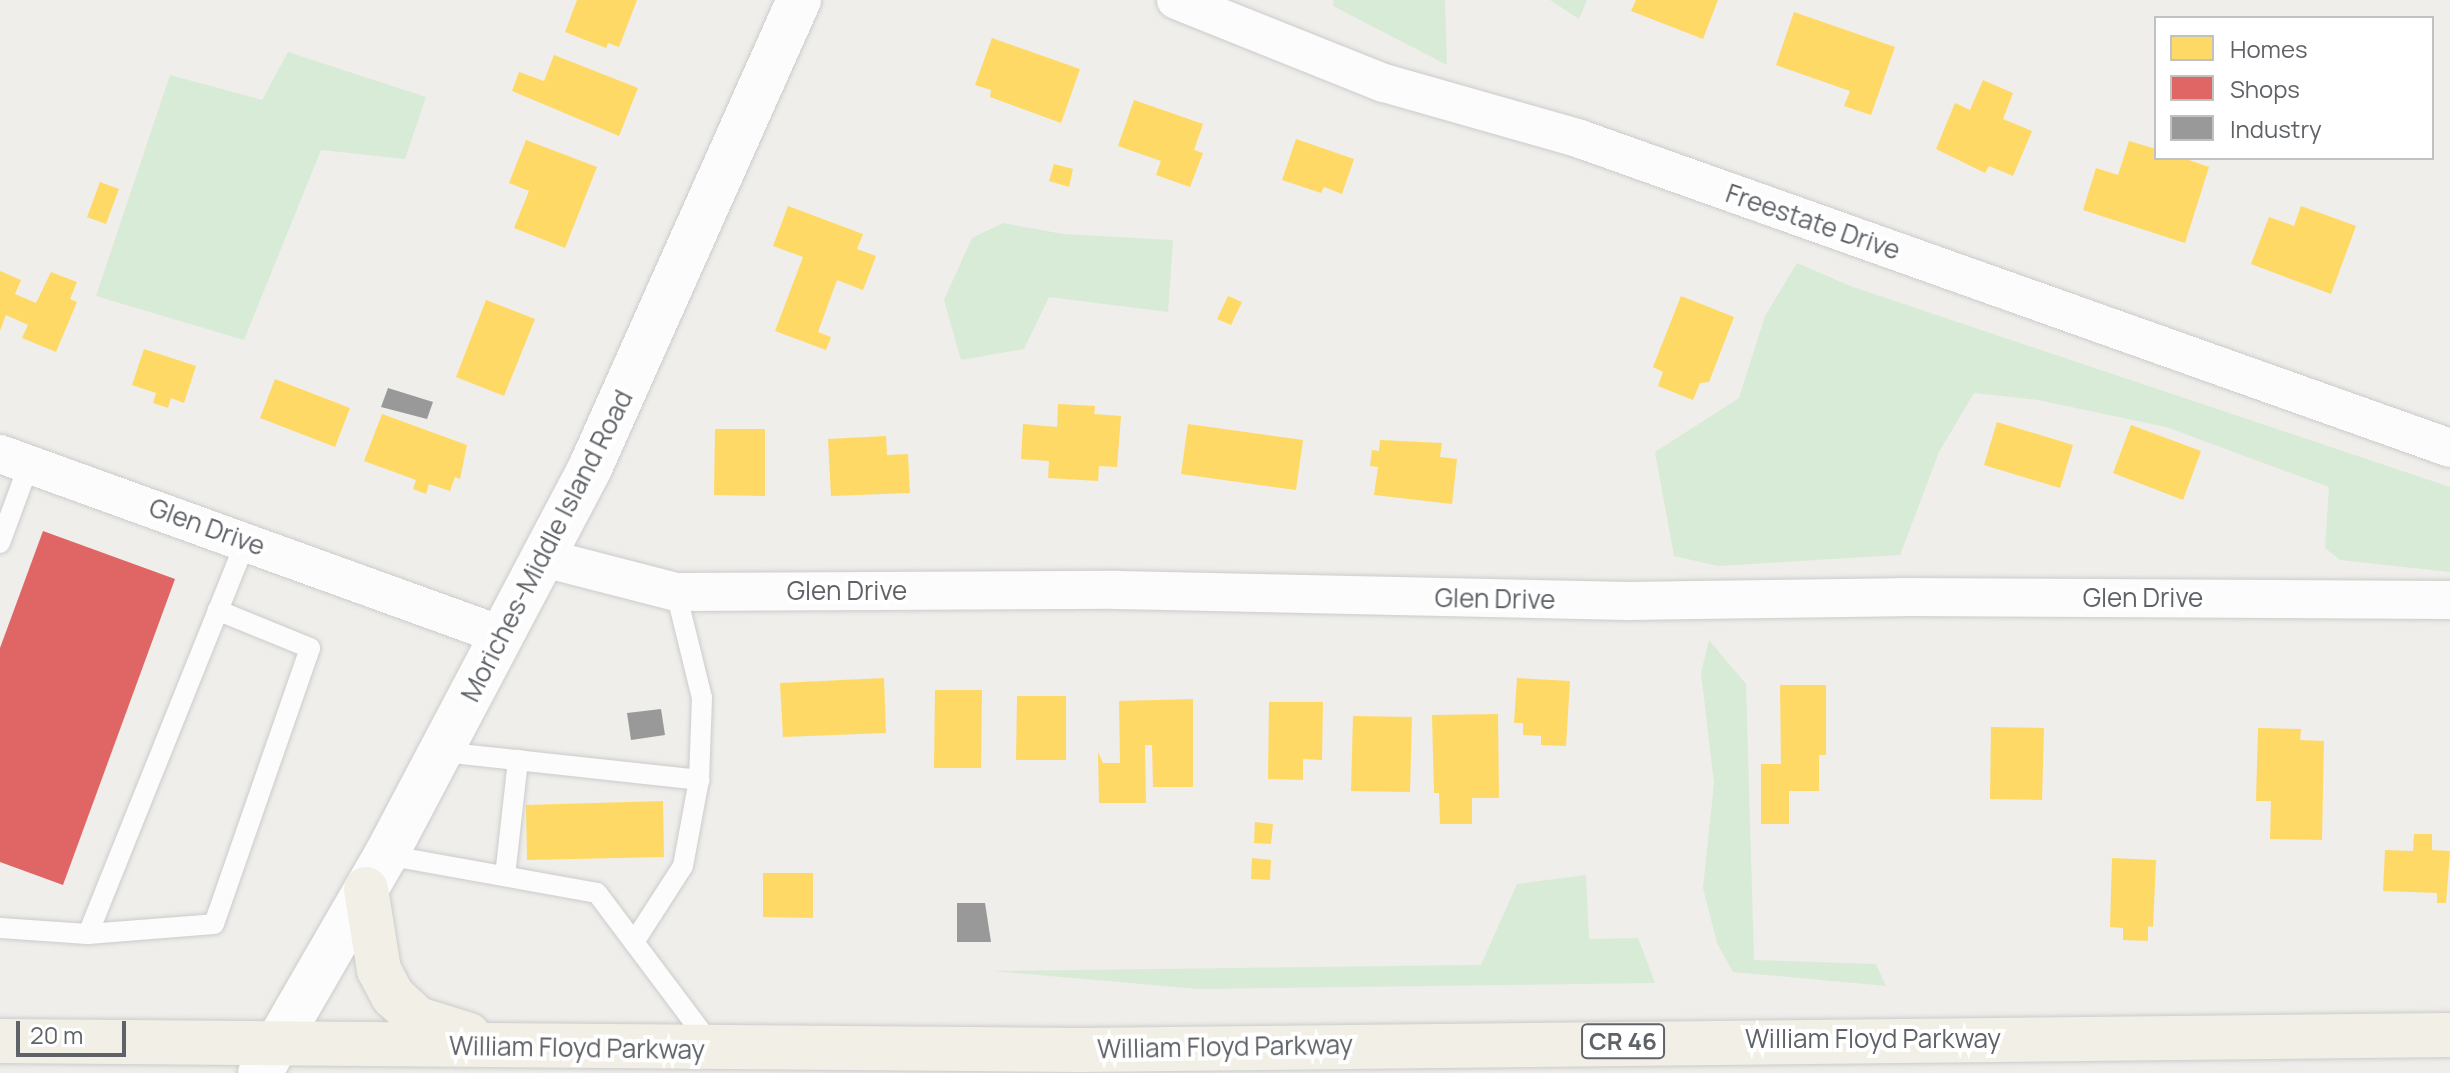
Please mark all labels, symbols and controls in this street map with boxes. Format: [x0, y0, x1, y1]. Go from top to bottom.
legend [2154, 16, 2434, 160]
text: Homes [2230, 32, 2308, 65]
text: Shops [2230, 72, 2300, 105]
text: Industry [2230, 112, 2322, 145]
street label: Freestate Drive [1722, 178, 1904, 266]
street label: Moriches-Middle Island Road [455, 385, 639, 707]
street label: Glen Drive [145, 492, 269, 562]
street label: Glen Drive [787, 575, 907, 607]
street label: Glen Drive [1434, 582, 1556, 616]
street label: Glen Drive [2083, 582, 2203, 614]
scale bar [20, 1005, 130, 1055]
text: 20 m [30, 1018, 83, 1051]
road number: CR 46 [1581, 1021, 1665, 1061]
street label: William Floyd Parkway [1745, 1023, 2001, 1055]
street label: William Floyd Parkway [1097, 1029, 1353, 1065]
street label: William Floyd Parkway [449, 1030, 705, 1066]

